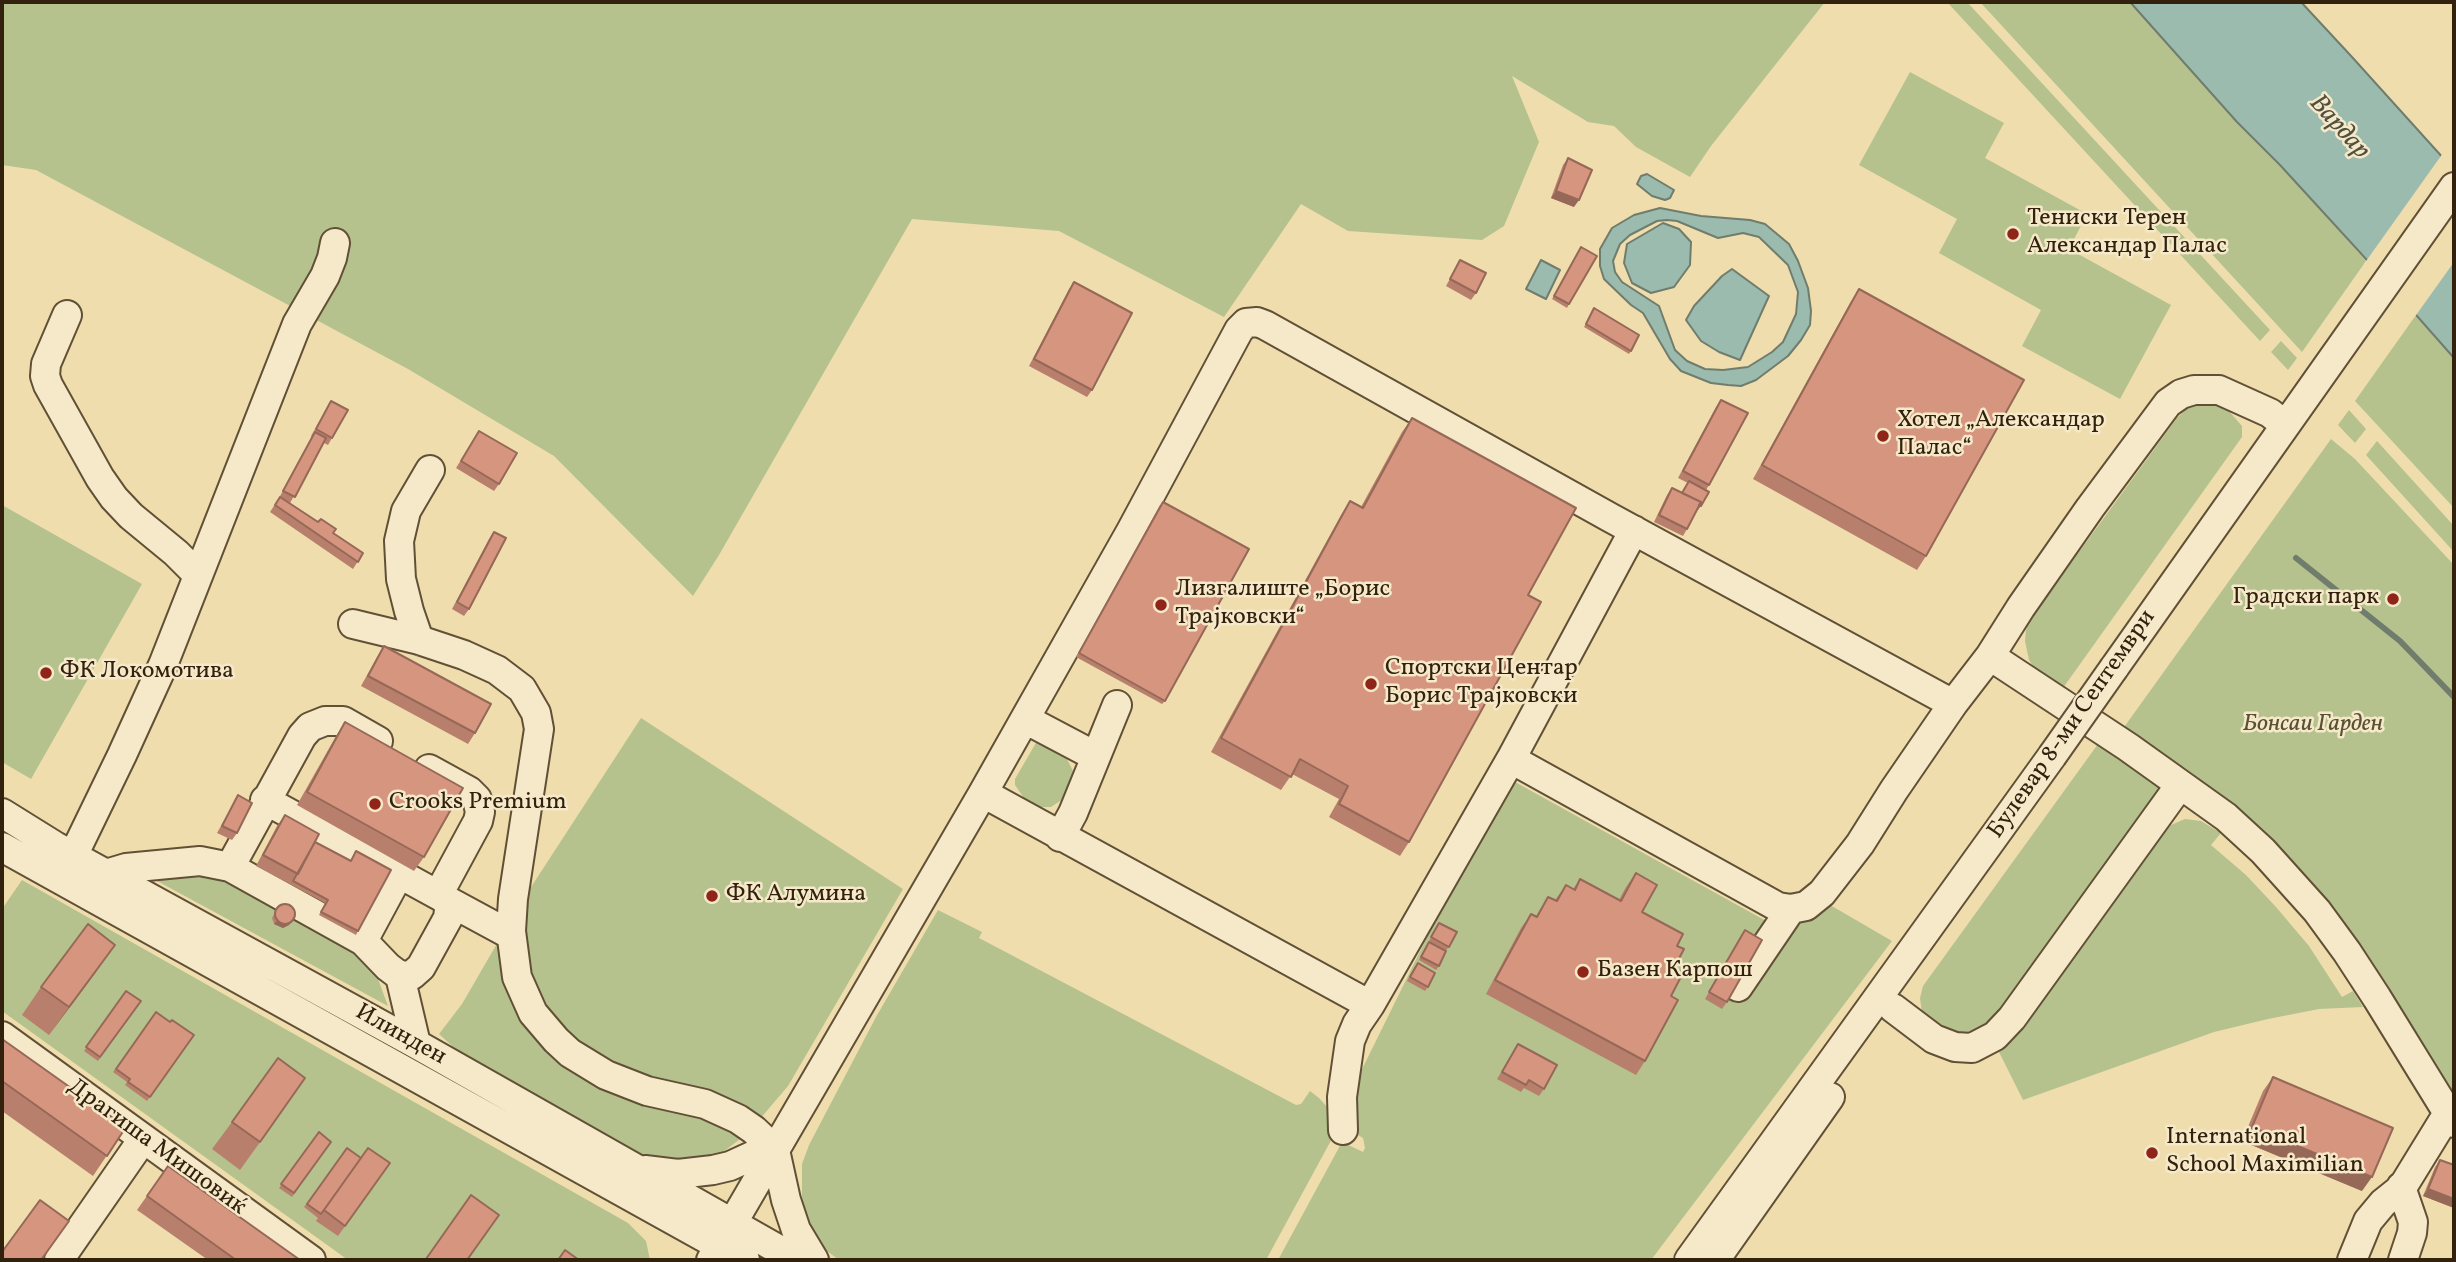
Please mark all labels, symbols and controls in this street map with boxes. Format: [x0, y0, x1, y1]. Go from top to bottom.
water label: Вардар [2301, 89, 2375, 167]
place label: Тениски Терен Александар Палас [2027, 206, 2227, 262]
marker: Тениски Терен Александар Палас [2005, 226, 2021, 242]
place label: Хотел „Александар Палас“ [1897, 408, 2105, 464]
marker: Хотел „Александар Палас“ [1875, 428, 1891, 444]
place label: Лизгалиште „Борис Трајковски“ [1175, 577, 1390, 633]
place label: Градски парк [2233, 585, 2379, 613]
marker: Градски парк [2385, 591, 2401, 607]
marker: Лизгалиште „Борис Трајковски“ [1153, 597, 1169, 613]
street label: Булевар 8-ми Септември [1983, 605, 2163, 845]
place label: Спортски Центар Борис Трајковски [1385, 656, 1578, 712]
place label: ФК Локомотива [60, 659, 234, 687]
marker: ФК Локомотива [38, 665, 54, 681]
marker: Спортски Центар Борис Трајковски [1363, 676, 1379, 692]
park label: Бонсаи Гарден [2243, 712, 2383, 740]
place label: Crooks Premium [389, 790, 567, 818]
marker: Crooks Premium [367, 796, 383, 812]
place label: ФК Алумина [726, 882, 866, 910]
marker: ФК Алумина [704, 888, 720, 904]
place label: Базен Карпош [1597, 958, 1753, 986]
marker: Базен Карпош [1575, 964, 1591, 980]
street label: Илинден [349, 999, 451, 1073]
street label: Драгиша Мишовиќ [61, 1073, 251, 1223]
place label: International School Maximilian [2166, 1125, 2364, 1181]
marker: International School Maximilian [2144, 1145, 2160, 1161]

